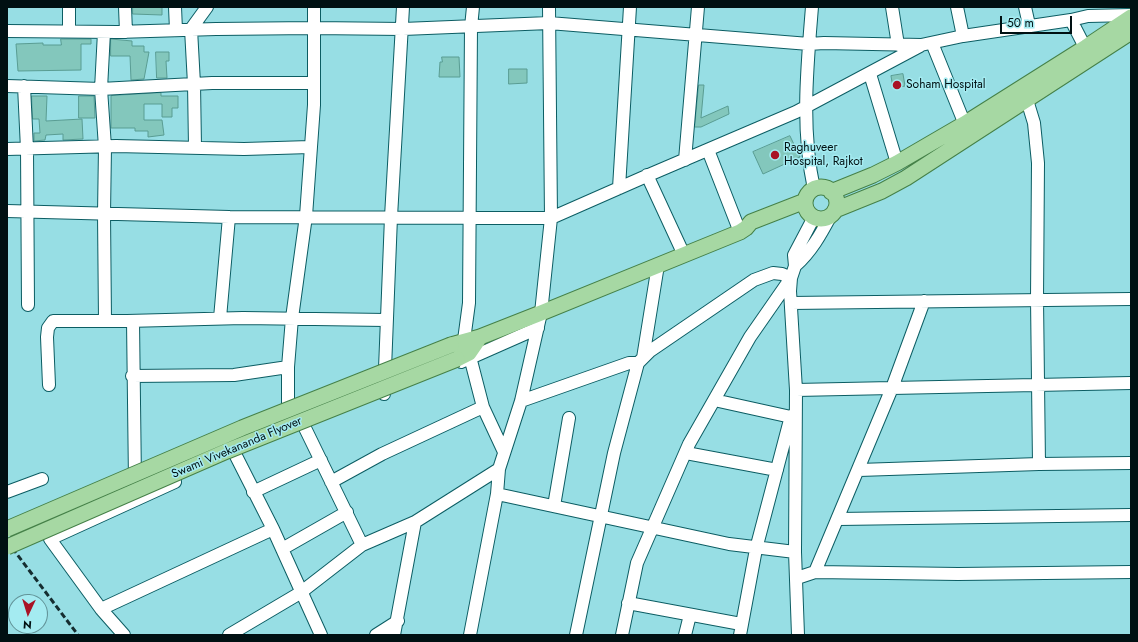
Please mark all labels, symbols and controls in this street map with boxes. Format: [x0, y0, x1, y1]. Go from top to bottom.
scale bar [1002, 8, 1074, 34]
text: 50 m [1007, 14, 1034, 32]
place label: Soham Hospital [906, 78, 985, 92]
marker: Soham Hospital [891, 79, 903, 91]
place label: Raghuveer Hospital, Rajkot [784, 141, 863, 169]
marker: Raghuveer Hospital, Rajkot [769, 149, 781, 161]
street label: Swami Vivekananda Flyover [170, 414, 304, 482]
north arrow [8, 594, 48, 634]
text: N [22, 617, 32, 633]

